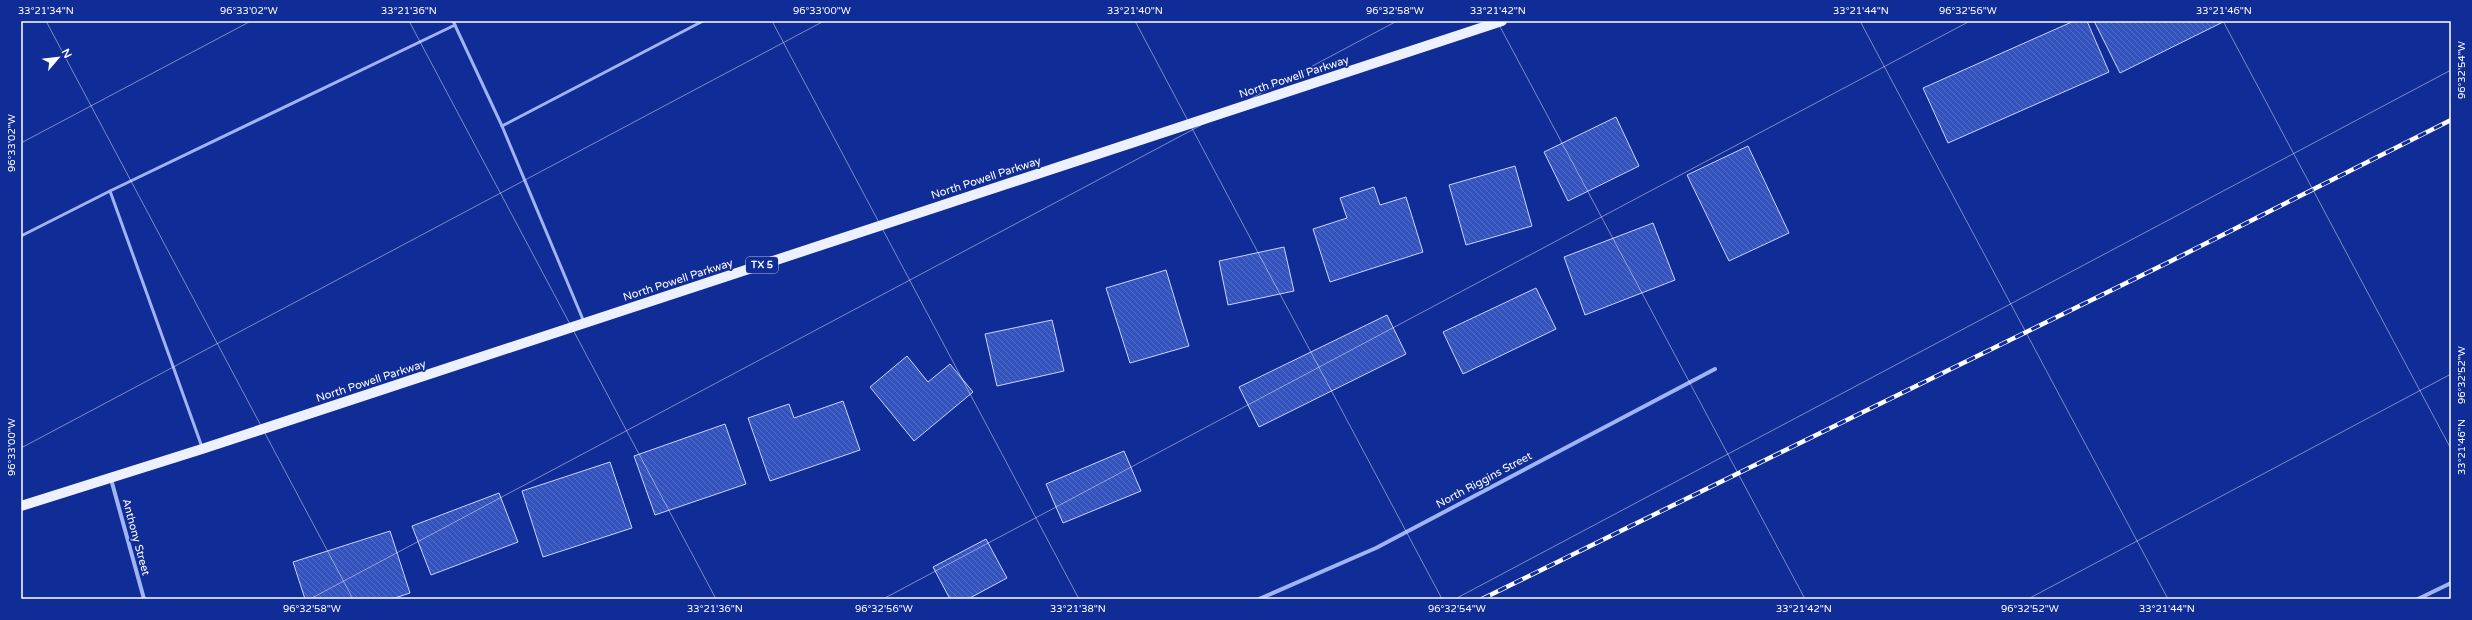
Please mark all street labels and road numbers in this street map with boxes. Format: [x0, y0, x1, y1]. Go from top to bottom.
street label: North Powell Parkway [1238, 53, 1351, 101]
street label: North Powell Parkway [930, 154, 1043, 202]
street label: North Powell Parkway [622, 256, 735, 304]
road number: TX 5 [746, 257, 778, 273]
street label: North Powell Parkway [315, 357, 428, 405]
street label: North Riggins Street [1434, 449, 1534, 511]
street label: Anthony Street [119, 497, 153, 577]

